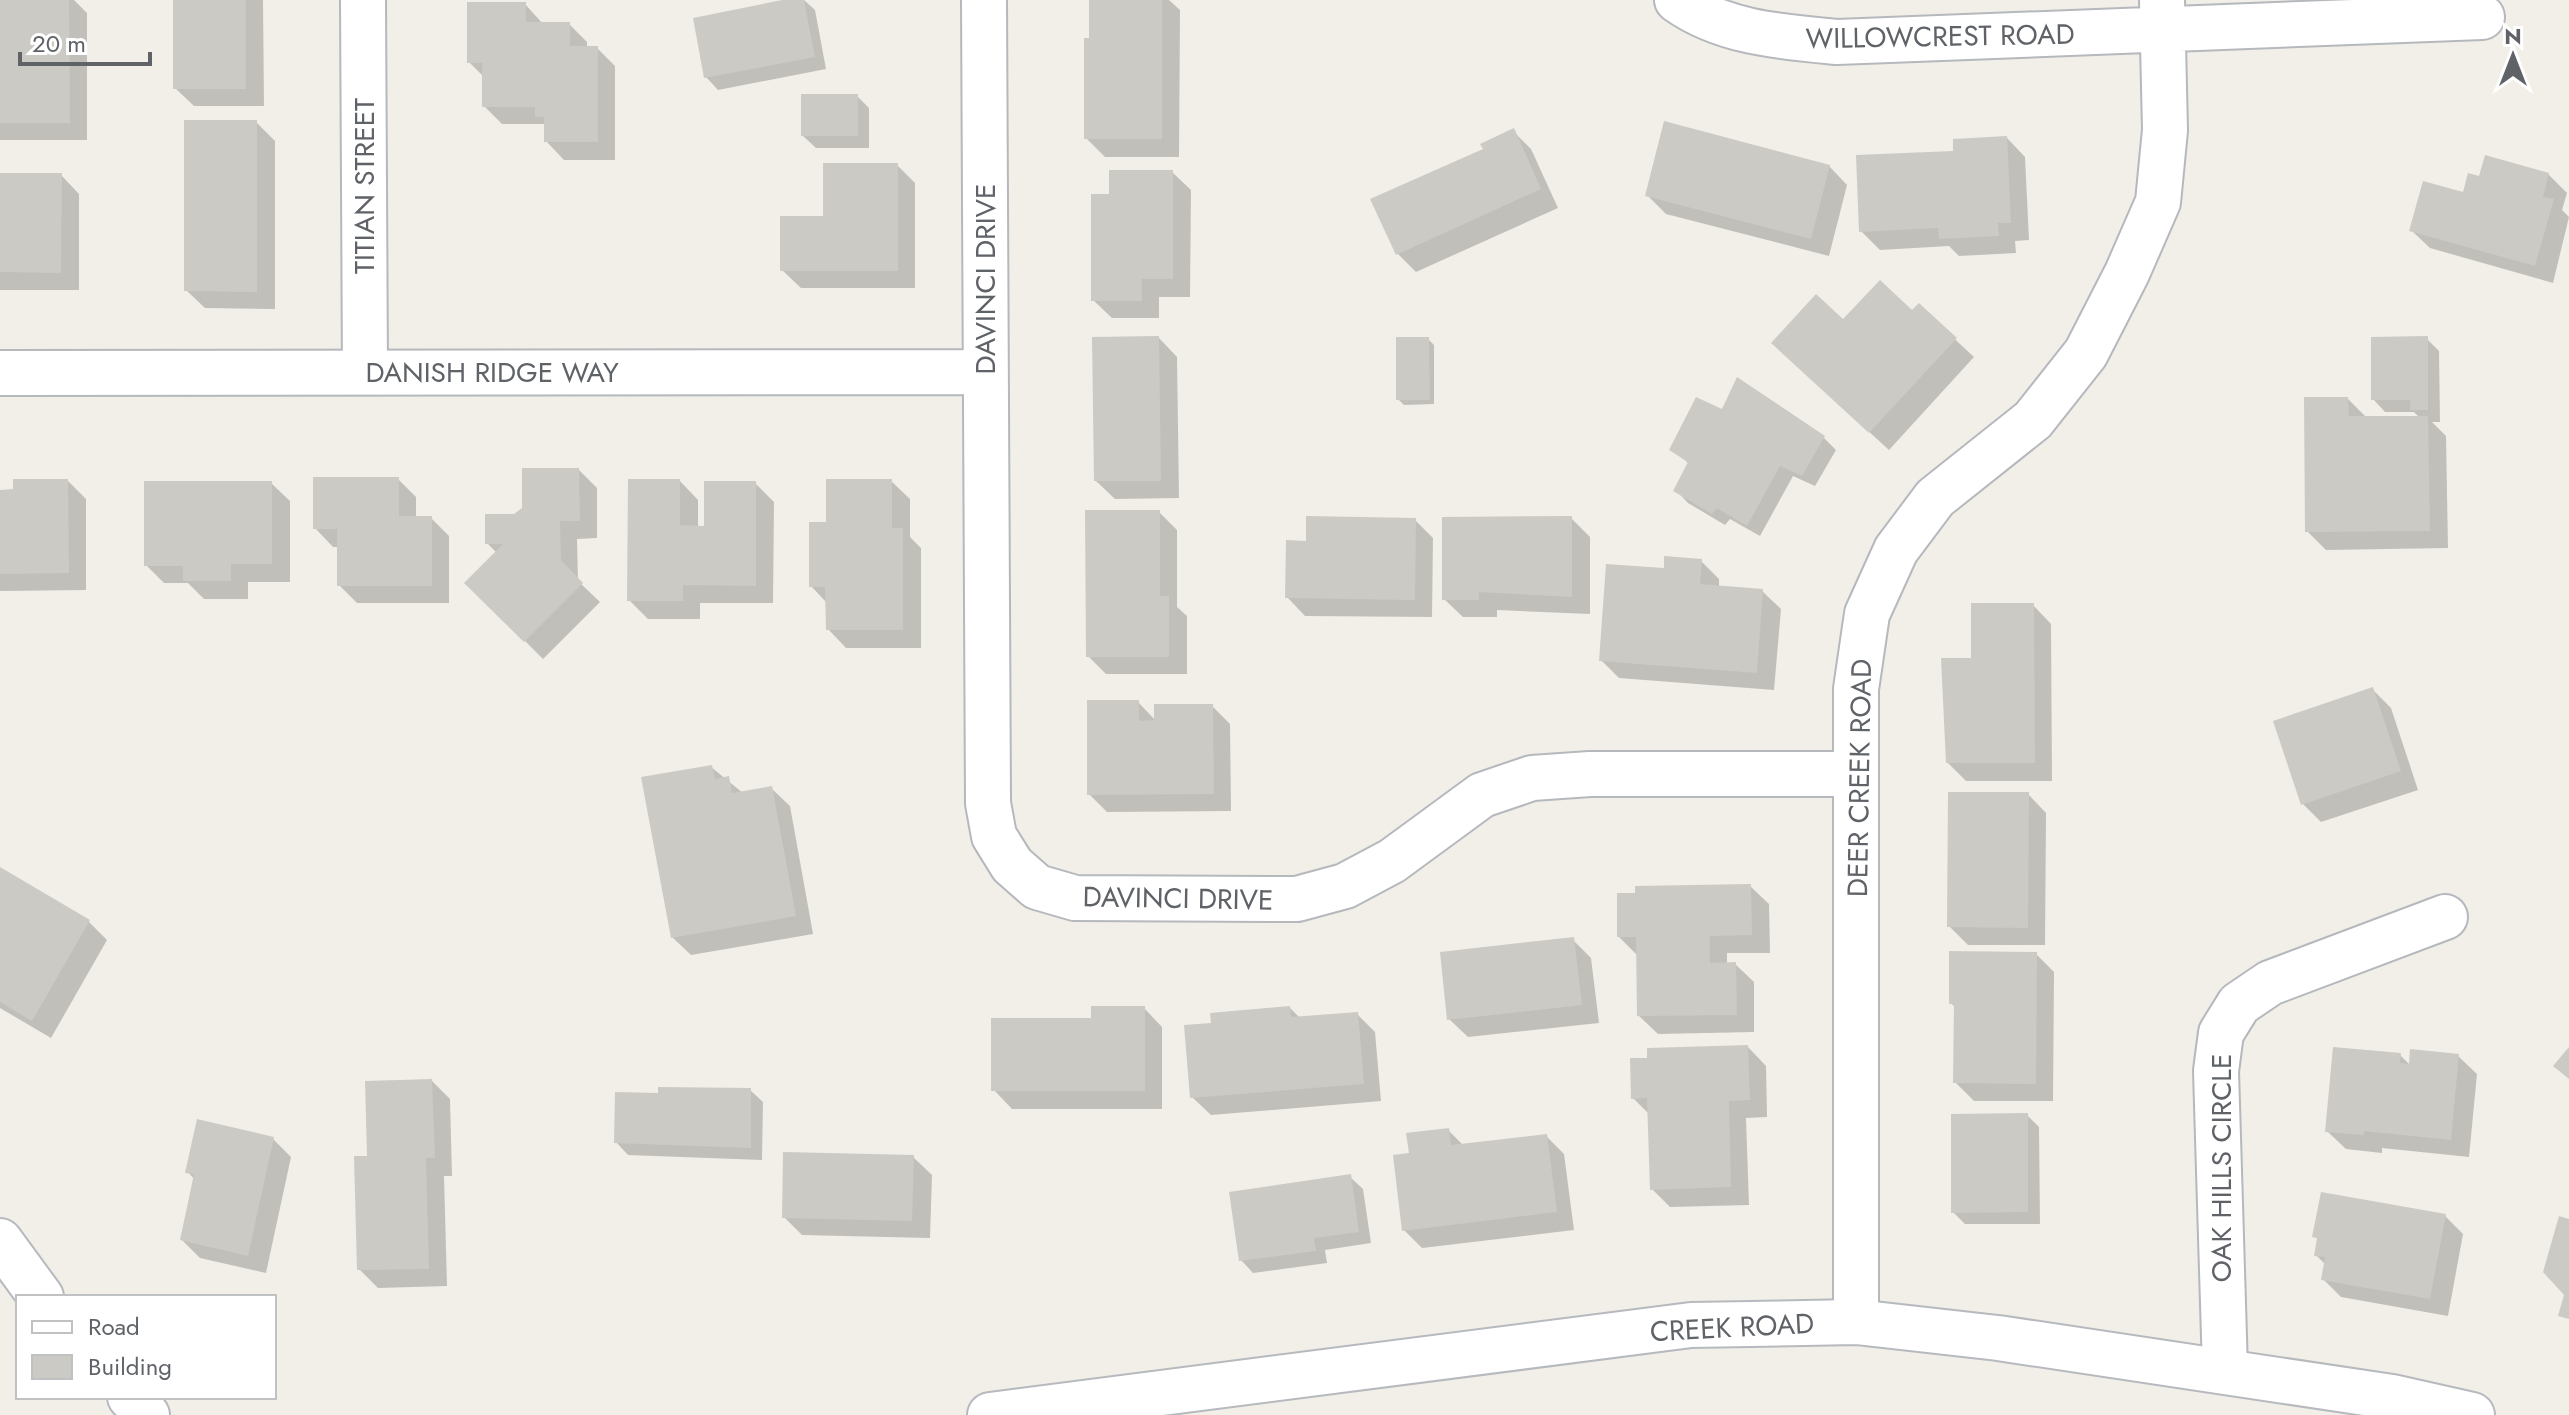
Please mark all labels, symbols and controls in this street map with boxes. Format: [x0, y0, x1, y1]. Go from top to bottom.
street label: WILLOWCREST ROAD [1805, 14, 2075, 59]
scale bar [20, 16, 150, 66]
north arrow [2473, 16, 2553, 96]
text: N [2504, 20, 2522, 52]
text: 20 m [32, 26, 86, 61]
street label: TITIAN STREET [344, 98, 385, 274]
street label: DAVINCI DRIVE [965, 184, 1006, 374]
street label: DANISH RIDGE WAY [365, 352, 619, 393]
street label: DEER CREEK ROAD [1837, 659, 1882, 897]
street label: DAVINCI DRIVE [1082, 876, 1274, 921]
street label: OAK HILLS CIRCLE [2201, 1054, 2242, 1282]
legend [16, 1295, 276, 1399]
street label: CREEK ROAD [1649, 1303, 1815, 1352]
text: Road [88, 1309, 140, 1344]
text: Building [88, 1349, 172, 1384]

